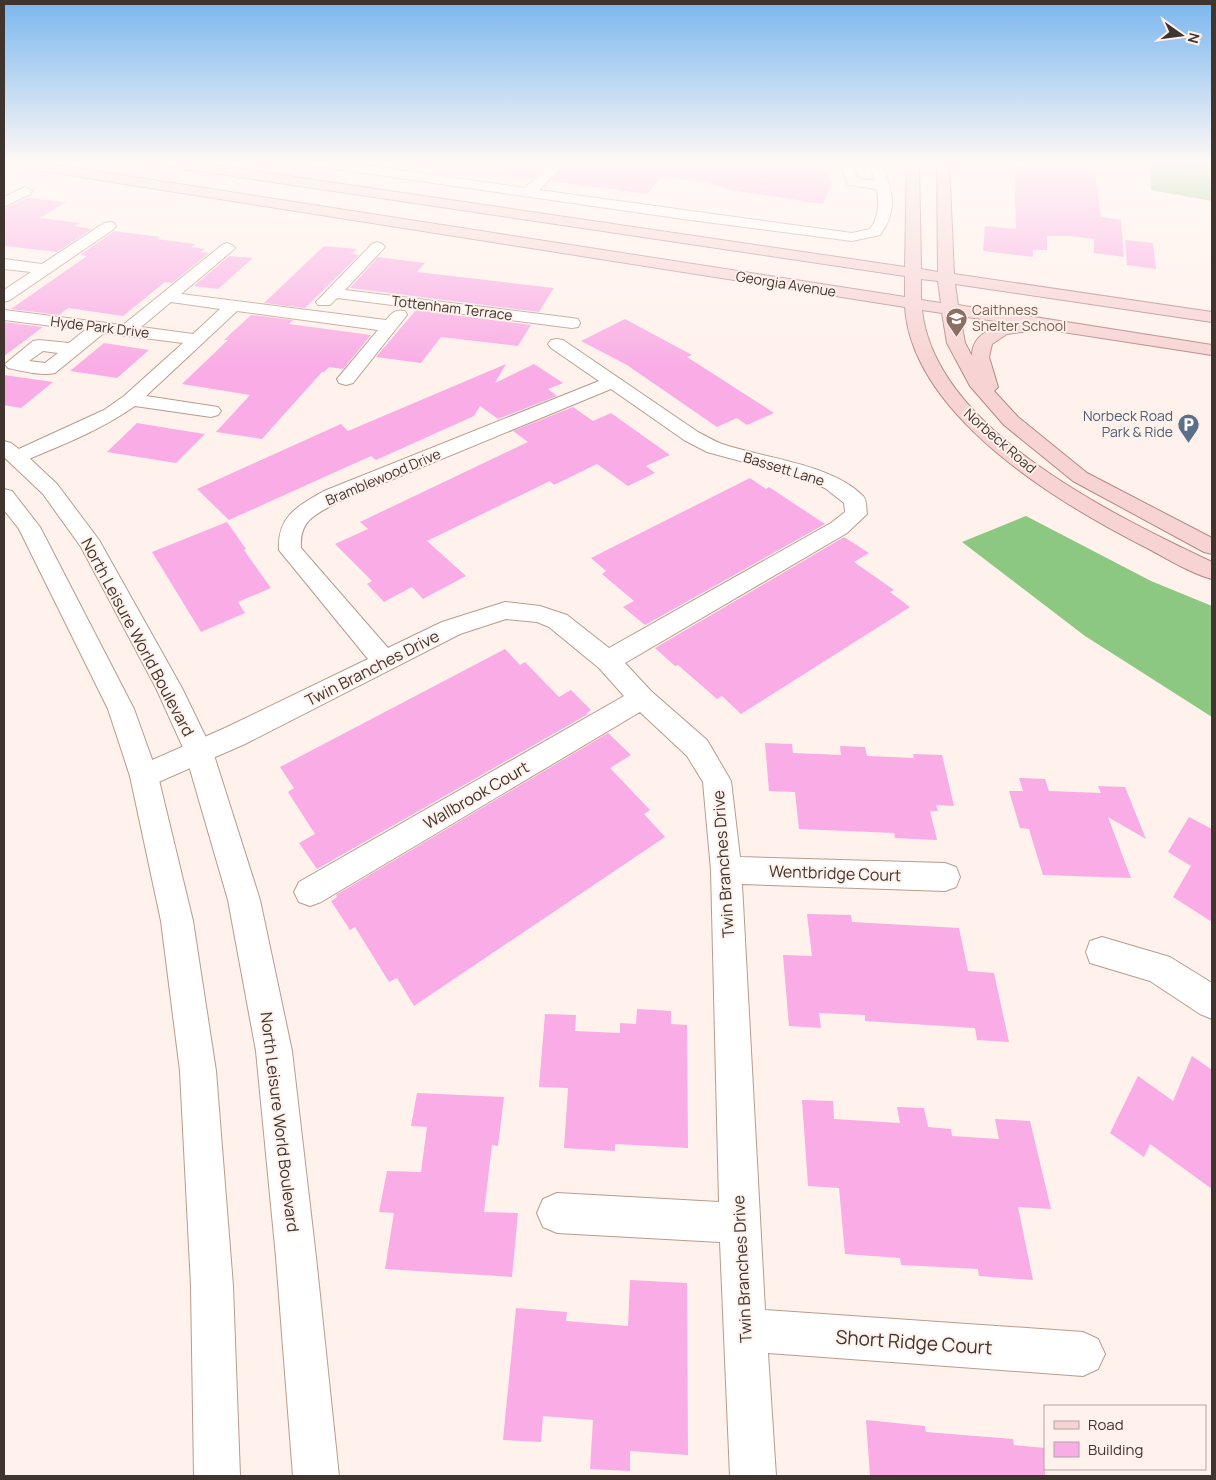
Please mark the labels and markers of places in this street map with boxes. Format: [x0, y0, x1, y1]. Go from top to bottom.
place label: Caithness Shelter School [972, 300, 1066, 335]
school or university icon: Caithness Shelter School [944, 306, 968, 337]
place label: Norbeck Road Park & Ride [1083, 406, 1173, 441]
parking icon: Norbeck Road Park & Ride [1177, 412, 1201, 443]

